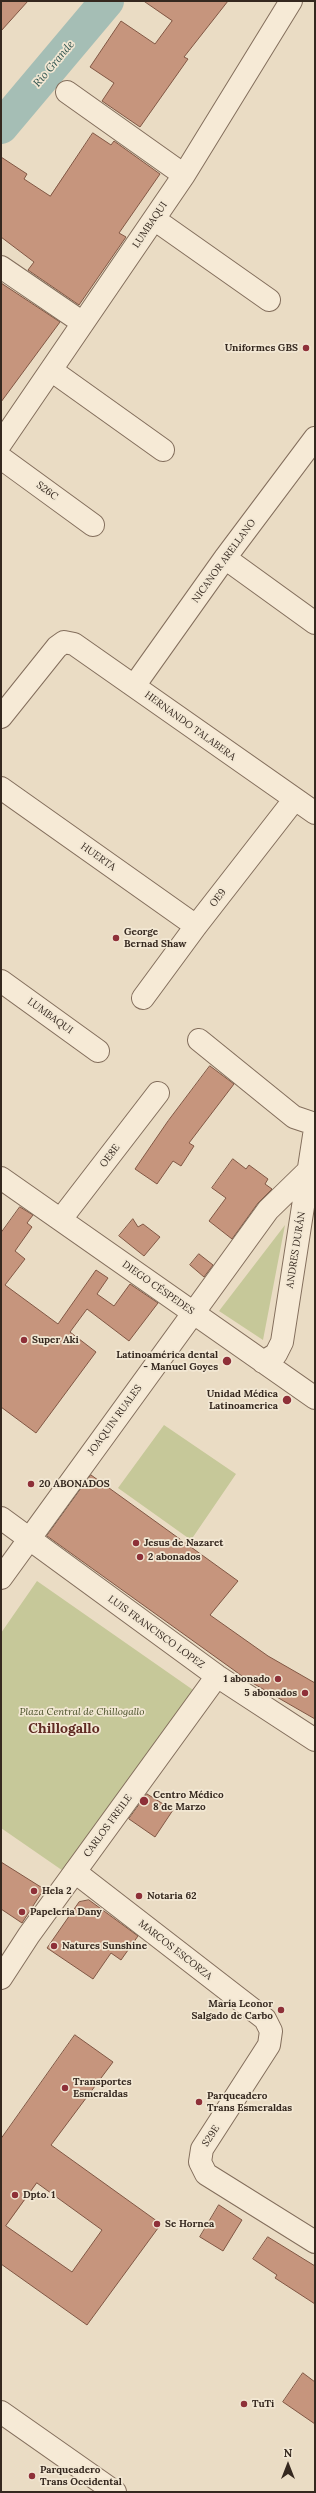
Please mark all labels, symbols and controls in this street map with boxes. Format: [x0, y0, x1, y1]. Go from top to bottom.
water label: Rio Grande [31, 38, 77, 90]
street label: LUMBAQUI [130, 200, 170, 250]
place label: Uniformes GBS [225, 342, 298, 354]
marker: Uniformes GBS [301, 343, 311, 353]
street label: S26C [34, 479, 60, 503]
street label: NICANOR ARELLANO [190, 517, 258, 605]
street label: HERNANDO TALABERA [142, 689, 238, 763]
street label: HUERTA [78, 841, 118, 873]
street label: OE9 [207, 886, 229, 910]
place label: George Bernad Shaw [124, 926, 186, 950]
marker: George Bernad Shaw [111, 933, 121, 943]
street label: LUMBAQUI [25, 995, 75, 1037]
street label: OE8E [97, 1142, 123, 1170]
street label: ANDRES DURÁN [284, 1211, 308, 1289]
street label: DIEGO CÉSPEDES [120, 1259, 196, 1317]
place label: Super Aki [32, 1334, 79, 1346]
marker: Super Aki [19, 1335, 29, 1345]
place label: Latinoamérica dental - Manuel Goyes [116, 1349, 218, 1372]
marker: Latinoamérica dental - Manuel Goyes [221, 1355, 233, 1367]
street label: JOAQUIN RUALES [85, 1382, 145, 1458]
place label: Unidad Médica Latinoamerica [207, 1388, 278, 1412]
marker: Unidad Médica Latinoamerica [281, 1394, 293, 1406]
place label: 20 ABONADOS [39, 1478, 110, 1490]
marker: 20 ABONADOS [26, 1479, 36, 1489]
place label: Jesus de Nazaret [144, 1537, 223, 1549]
marker: Jesus de Nazaret [131, 1538, 141, 1548]
place label: 2 abonados [148, 1551, 201, 1563]
marker: 2 abonados [135, 1552, 145, 1562]
street label: LUIS FRANCISCO LOPEZ [105, 1593, 207, 1671]
place label: 1 abonado [223, 1673, 270, 1685]
marker: 1 abonado [273, 1674, 283, 1684]
place label: 5 abonados [244, 1687, 297, 1699]
marker: 5 abonados [300, 1688, 310, 1698]
park label: Plaza Central de Chillogallo [19, 1706, 145, 1718]
district label: Chillogallo [28, 1721, 100, 1737]
place label: Centro Médico 8 de Marzo [153, 1789, 224, 1812]
street label: CARLOS FREILE [81, 1792, 135, 1860]
marker: Centro Médico 8 de Marzo [138, 1795, 150, 1807]
place label: Hela 2 [42, 1885, 72, 1897]
marker: Hela 2 [29, 1886, 39, 1896]
place label: Notaria 62 [147, 1890, 197, 1902]
marker: Notaria 62 [134, 1891, 144, 1901]
place label: Papeleria Dany [30, 1906, 102, 1918]
marker: Papeleria Dany [17, 1907, 27, 1917]
street label: MARCOS ESCORZA [136, 1917, 214, 1983]
place label: Natures Sunshine [62, 1940, 147, 1952]
marker: Natures Sunshine [49, 1941, 59, 1951]
place label: María Leonor Salgado de Carbo [191, 1998, 273, 2022]
marker: María Leonor Salgado de Carbo [276, 2005, 286, 2015]
place label: Transportes Esmeraldas [73, 2076, 132, 2100]
marker: Transportes Esmeraldas [60, 2083, 70, 2093]
place label: Parqueadero Trans Esmeraldas [207, 2090, 292, 2114]
marker: Parqueadero Trans Esmeraldas [194, 2097, 204, 2107]
street label: S29E [200, 2123, 222, 2149]
place label: Dpto. 1 [23, 2189, 55, 2201]
marker: Dpto. 1 [10, 2190, 20, 2200]
place label: Se Hornea [165, 2218, 214, 2230]
marker: Se Hornea [152, 2219, 162, 2229]
place label: TuTi [252, 2398, 274, 2410]
marker: TuTi [239, 2399, 249, 2409]
north arrow [268, 2445, 308, 2485]
text: N [284, 2446, 292, 2460]
place label: Parqueadero Trans Occidental [40, 2464, 122, 2488]
marker: Parqueadero Trans Occidental [27, 2471, 37, 2481]

